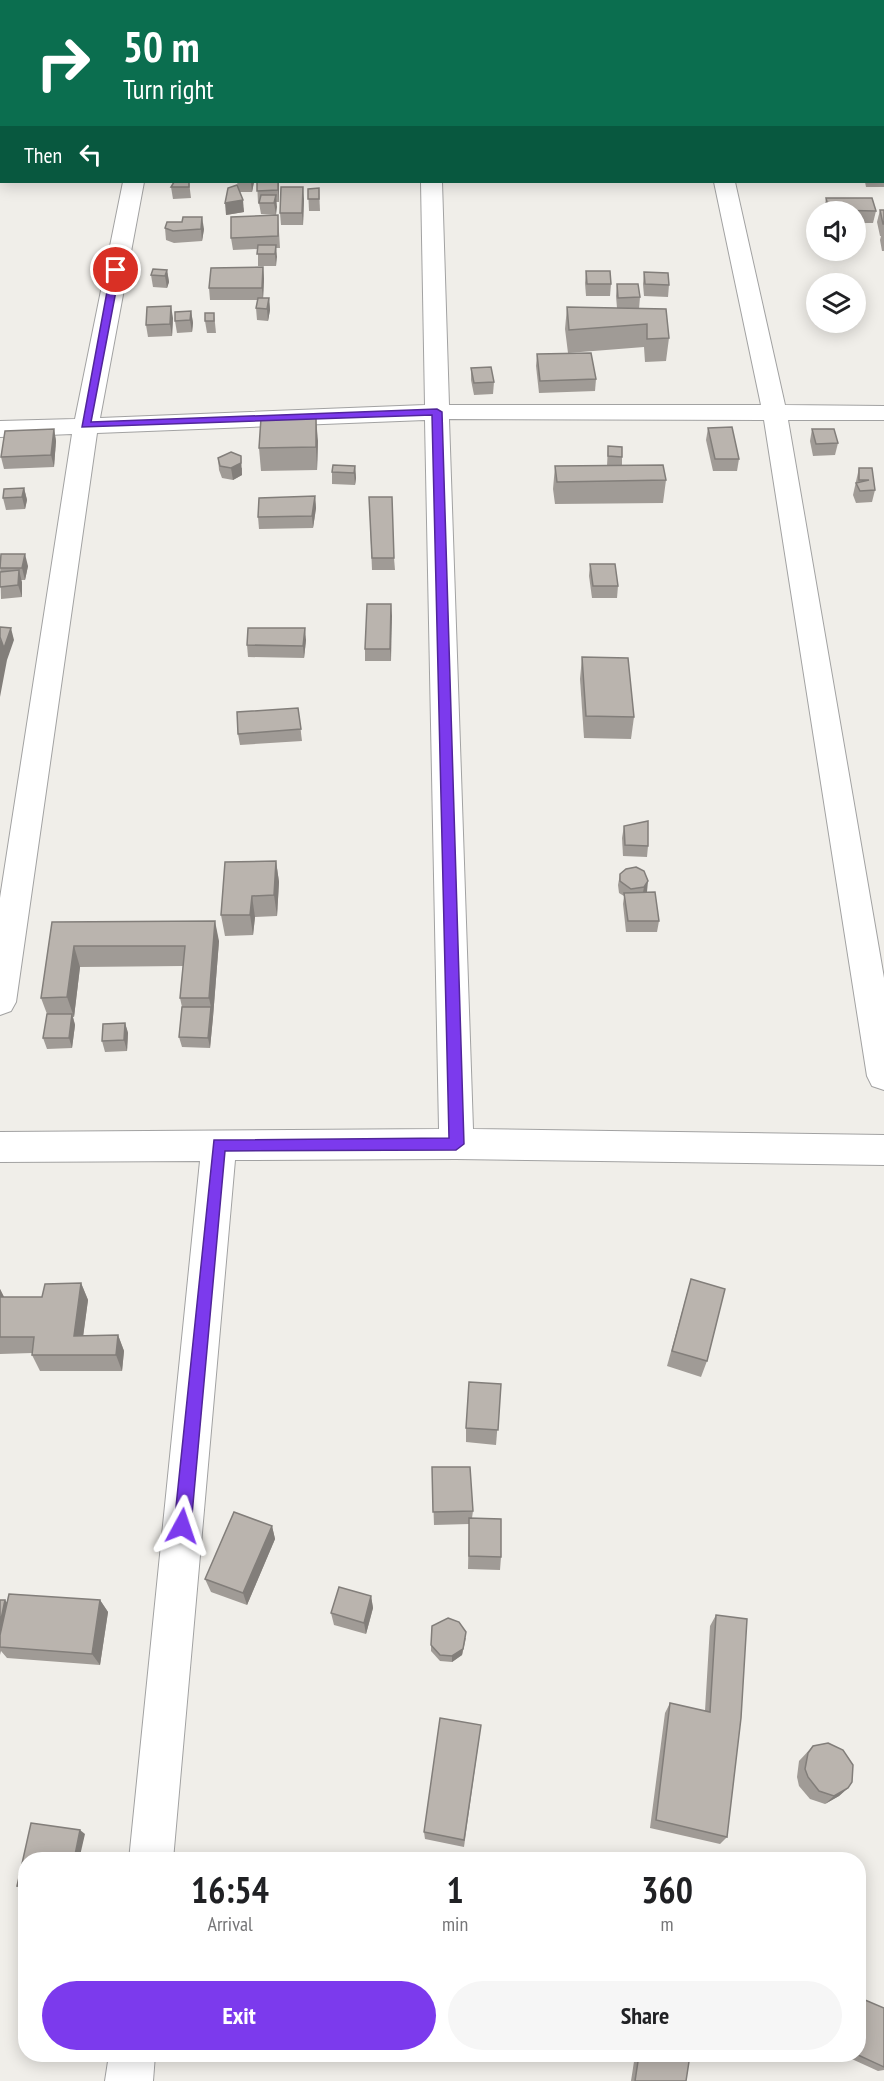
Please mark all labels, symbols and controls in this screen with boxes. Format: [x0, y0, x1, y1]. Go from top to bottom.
text: 50 m [123, 19, 200, 74]
icon: right [24, 24, 102, 102]
text: Turn right [123, 72, 214, 106]
icon: left [74, 138, 107, 171]
text: Then [24, 141, 62, 169]
map controls [806, 201, 866, 333]
button: sound [806, 201, 866, 261]
pin [90, 244, 141, 295]
icon: arrive [99, 253, 132, 286]
button: layers [806, 273, 866, 333]
position arrow [150, 1494, 214, 1558]
text: 16:54 [191, 1866, 269, 1913]
text: 1 [446, 1866, 464, 1913]
text: 360 [641, 1866, 693, 1913]
text: Arrival [207, 1911, 253, 1937]
text: min [442, 1911, 468, 1937]
text: m [661, 1911, 674, 1937]
button: Exit [42, 1981, 436, 2050]
button: Share [448, 1981, 842, 2050]

